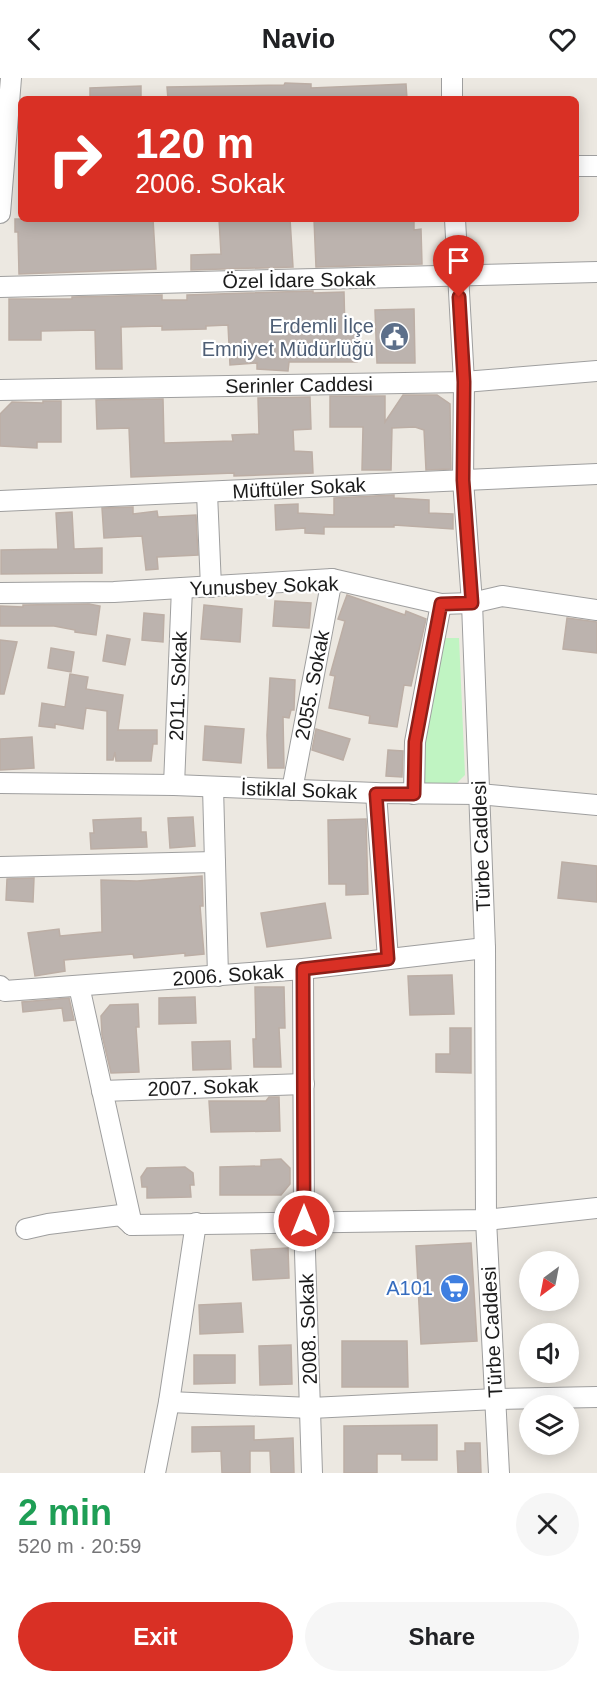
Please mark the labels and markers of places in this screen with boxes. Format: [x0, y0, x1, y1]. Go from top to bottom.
pin [433, 235, 484, 297]
place label: Erdemli İlçe Emniyet Müdürlüğü [202, 315, 374, 360]
public building icon: Erdemli İlçe Emniyet Müdürlüğü [379, 321, 411, 353]
supermarket icon: A101 [438, 1272, 470, 1304]
place label: A101 [386, 1277, 433, 1299]

